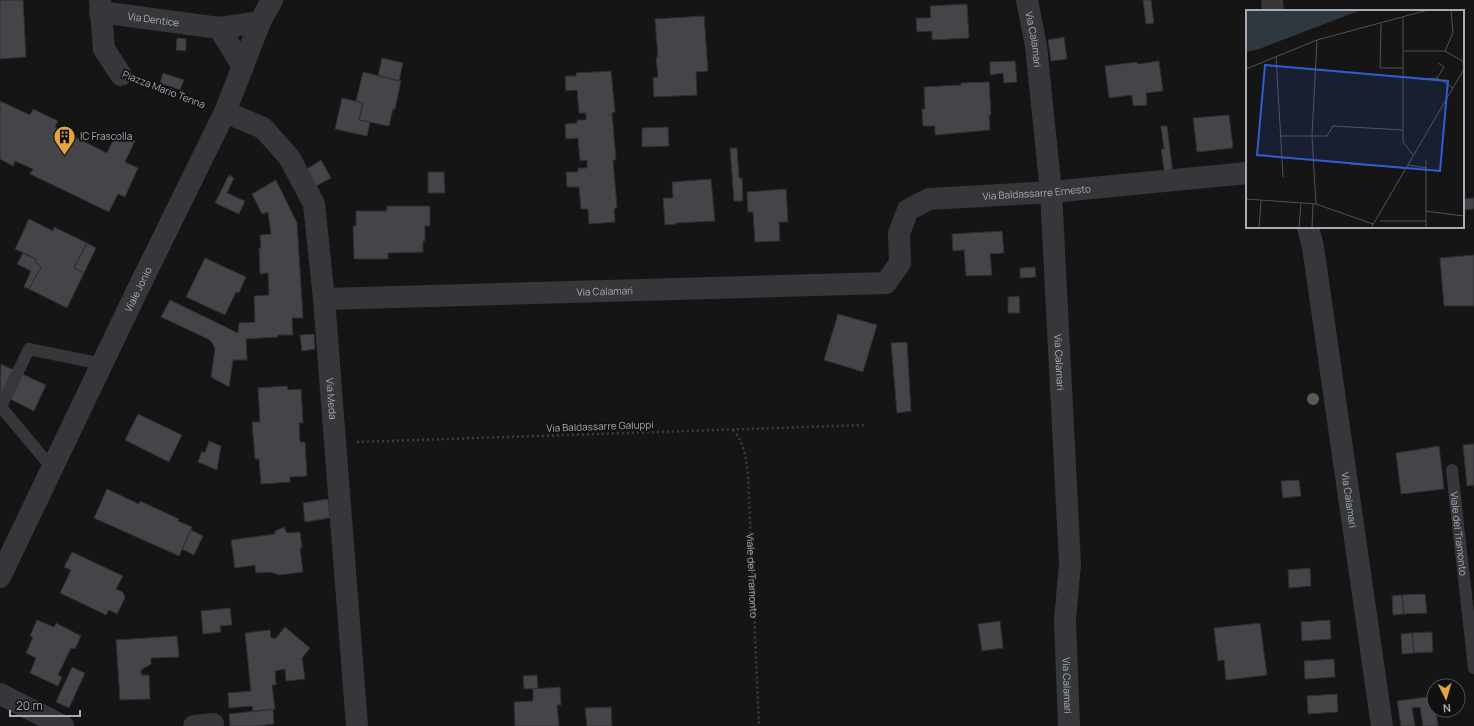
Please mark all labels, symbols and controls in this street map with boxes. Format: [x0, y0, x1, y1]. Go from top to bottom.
street label: Via Dentice [127, 9, 180, 30]
street label: Via Calamari [1022, 10, 1045, 68]
inset map [1246, 10, 1464, 228]
street label: Piazza Mario Tenna [120, 67, 208, 111]
building icon: IC Frascolla [51, 123, 77, 156]
place label: IC Frascolla [80, 129, 132, 143]
street label: Via Baldassarre Ernesto [982, 181, 1092, 203]
street label: Viale Jonio [121, 264, 155, 314]
street label: Via Calamari [577, 283, 633, 299]
street label: Via Calamari [1051, 334, 1068, 391]
street label: Via Meda [323, 378, 340, 420]
street label: Via Baldassarre Galuppi [546, 417, 654, 435]
street label: Via Calamari [1338, 471, 1360, 529]
street label: Viale del Tramonto [1447, 491, 1471, 577]
street label: Viale del Tramonto [744, 533, 761, 618]
street label: Via Calamari [1059, 657, 1076, 714]
north arrow [1426, 678, 1466, 718]
scale bar [10, 692, 80, 718]
text: 20 m [16, 697, 43, 714]
text: N [1442, 701, 1452, 716]

